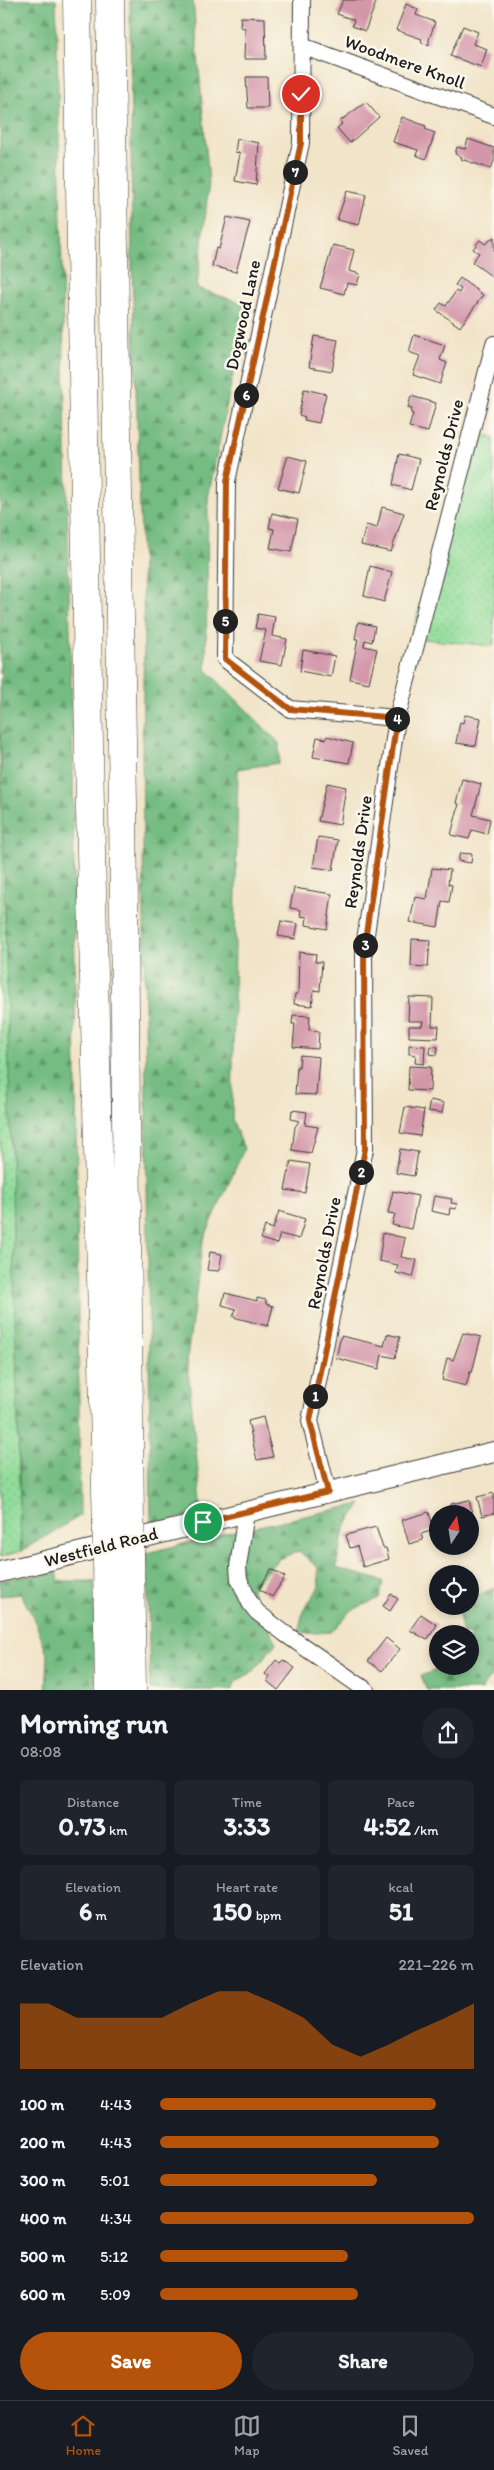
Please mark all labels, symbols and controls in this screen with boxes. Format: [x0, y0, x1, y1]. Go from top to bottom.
street label: Woodmere Knoll [342, 30, 468, 94]
pin [280, 73, 322, 115]
icon: check [287, 80, 315, 108]
pin: 7 [282, 160, 308, 184]
text: 7 [292, 164, 299, 181]
street label: Dogwood Lane [221, 258, 265, 372]
pin: 6 [234, 382, 258, 408]
text: 6 [243, 387, 250, 404]
street label: Reynolds Drive [420, 397, 468, 513]
pin: 5 [212, 608, 238, 634]
text: 5 [222, 613, 229, 630]
pin: 4 [384, 706, 410, 732]
text: 4 [393, 711, 402, 728]
street label: Reynolds Drive [339, 794, 377, 910]
pin: 3 [352, 932, 378, 958]
text: 3 [362, 937, 369, 954]
pin: 2 [348, 1160, 374, 1184]
text: 2 [358, 1164, 365, 1181]
street label: Reynolds Drive [302, 1195, 346, 1311]
pin: 1 [302, 1384, 328, 1408]
text: 1 [312, 1388, 319, 1405]
pin [182, 1501, 224, 1543]
north arrow [429, 1505, 479, 1555]
map controls [429, 1505, 479, 1675]
icon: arrive [189, 1508, 217, 1536]
street label: Westfield Road [42, 1522, 160, 1572]
button: locate [429, 1565, 479, 1615]
button: layers [429, 1625, 479, 1675]
text: Morning run [20, 1706, 168, 1740]
button: share [422, 1707, 474, 1759]
text: 08:08 [20, 1742, 61, 1761]
text: Distance [67, 1794, 119, 1811]
text: Time [232, 1794, 262, 1811]
text: Pace [387, 1794, 415, 1811]
text: 0.73 [58, 1811, 106, 1841]
text: 3:33 [223, 1811, 271, 1841]
text: 4:52 [364, 1811, 411, 1841]
text: km [106, 1822, 128, 1839]
text: /km [411, 1822, 439, 1839]
text: Elevation [65, 1879, 121, 1896]
text: Heart rate [216, 1879, 278, 1896]
text: kcal [389, 1879, 413, 1896]
text: 6 [79, 1896, 92, 1926]
text: 150 [212, 1896, 253, 1926]
text: 51 [389, 1896, 413, 1926]
text: m [92, 1907, 107, 1924]
text: bpm [253, 1907, 282, 1924]
text: Elevation [20, 1955, 84, 1974]
text: 221–226 m [398, 1955, 474, 1974]
text: 100 m [20, 2095, 64, 2114]
text: 4:43 [100, 2095, 132, 2114]
text: 200 m [20, 2133, 65, 2152]
text: 4:43 [100, 2133, 132, 2152]
text: 300 m [20, 2171, 66, 2190]
text: 5:01 [100, 2171, 130, 2190]
text: 400 m [20, 2209, 66, 2228]
text: 4:34 [100, 2209, 132, 2228]
text: 500 m [20, 2247, 65, 2266]
text: 5:12 [100, 2247, 128, 2266]
text: 600 m [20, 2285, 65, 2304]
text: 5:09 [100, 2285, 131, 2304]
button: Save [20, 2332, 242, 2390]
button: Share [252, 2332, 474, 2390]
tab: Home [66, 2412, 101, 2459]
tab: Map [233, 2412, 261, 2459]
tab: Saved [392, 2412, 428, 2459]

